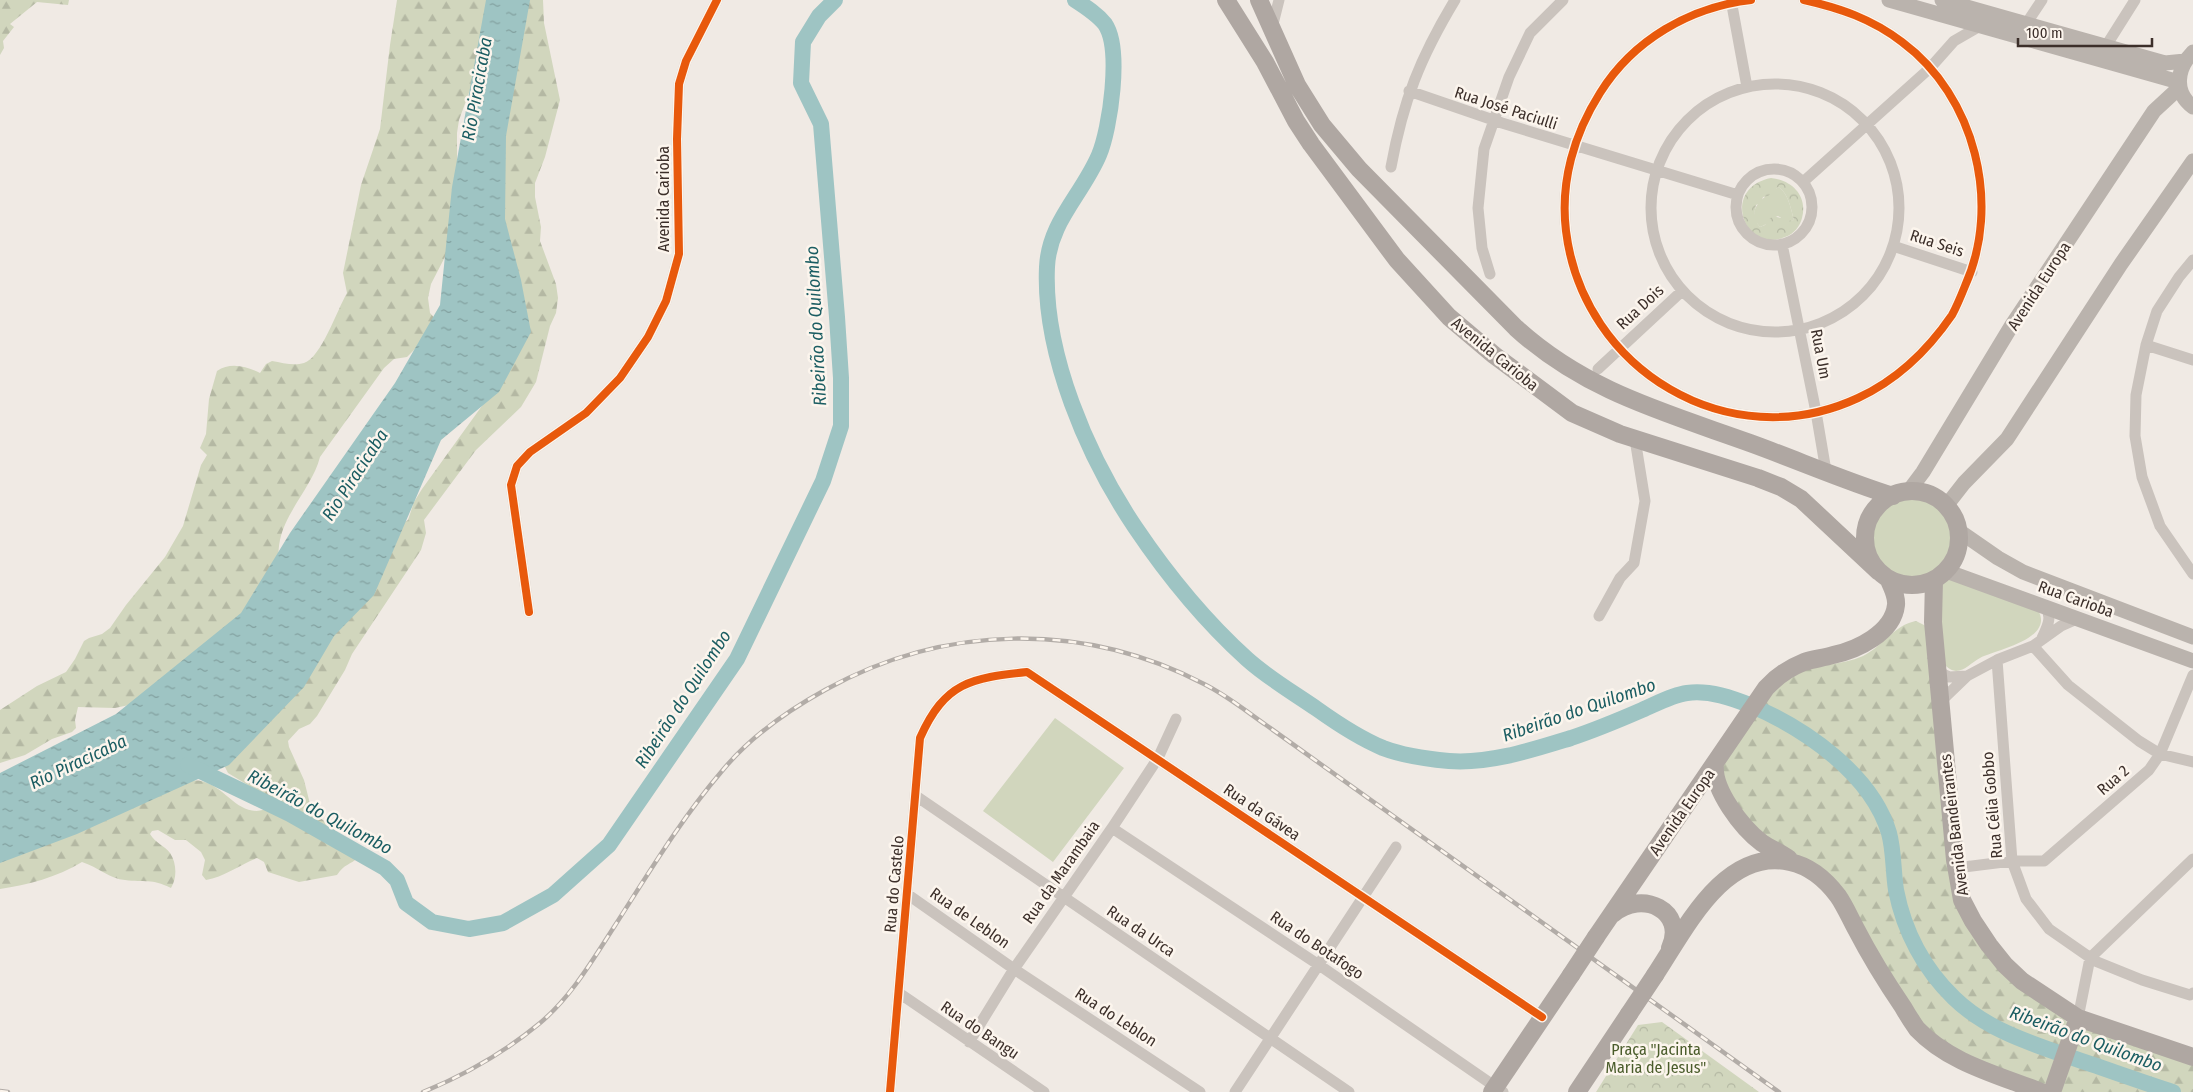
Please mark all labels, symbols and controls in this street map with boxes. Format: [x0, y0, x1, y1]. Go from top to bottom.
scale bar [2018, 15, 2152, 47]
text: 100 m [2026, 24, 2063, 42]
water label: Rio Piracicaba [457, 36, 497, 142]
street label: Rua José Paciulli [1452, 82, 1560, 134]
street label: Avenida Carioba [654, 146, 673, 252]
street label: Rua Seis [1908, 225, 1966, 261]
street label: Avenida Europa [2003, 238, 2075, 334]
water label: Ribeirão do Quilombo [801, 245, 831, 407]
street label: Rua Dois [1613, 280, 1668, 333]
street label: Avenida Carioba [1448, 313, 1542, 395]
street label: Rua Um [1807, 327, 1835, 381]
water label: Rio Piracicaba [317, 425, 393, 525]
street label: Rua Carioba [2036, 577, 2116, 621]
water label: Ribeirão do Quilombo [630, 626, 736, 772]
water label: Ribeirão do Quilombo [1500, 673, 1658, 747]
water label: Rio Piracicaba [26, 730, 130, 794]
street label: Rua Célia Gobbo [1978, 751, 2006, 859]
street label: Avenida Bandeirantes [1936, 753, 1972, 897]
street label: Rua 2 [2093, 761, 2133, 799]
water label: Ribeirão do Quilombo [244, 765, 396, 859]
street label: Avenida Europa [1645, 765, 1719, 859]
street label: Rua da Gávea [1220, 779, 1304, 845]
street label: Rua da Marambaia [1018, 817, 1104, 927]
street label: Rua do Castelo [880, 835, 908, 933]
street label: Rua de Leblon [926, 884, 1014, 952]
street label: Rua da Urca [1103, 901, 1179, 961]
street label: Rua do Botafogo [1267, 907, 1367, 983]
street label: Rua do Leblon [1072, 984, 1160, 1050]
street label: Rua do Bangu [937, 997, 1023, 1063]
water label: Ribeirão do Quilombo [2007, 1001, 2165, 1077]
park label: Praça "Jacinta Maria de Jesus" [1606, 1040, 1706, 1077]

